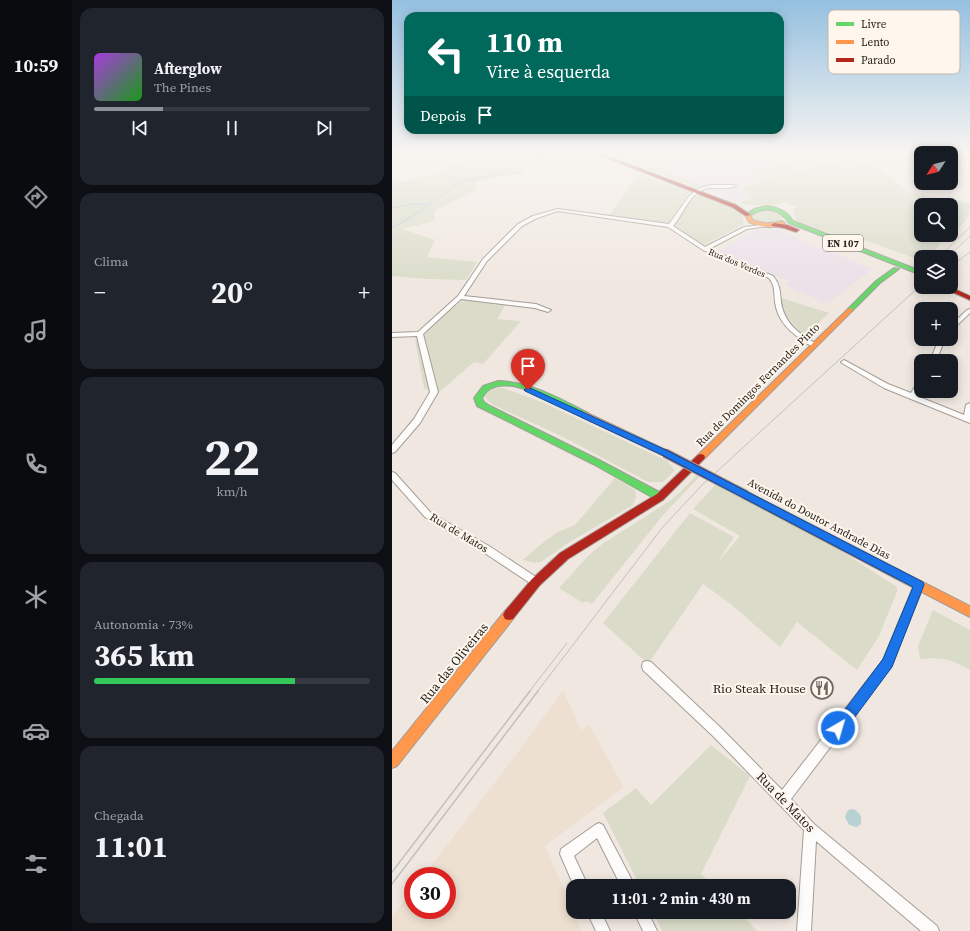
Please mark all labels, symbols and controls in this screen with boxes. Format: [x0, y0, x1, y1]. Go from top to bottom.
legend [828, 10, 960, 74]
text: Livre [861, 17, 887, 32]
text: 110 m [486, 23, 563, 61]
icon: left [420, 28, 472, 80]
text: Lento [861, 35, 889, 50]
text: 10:59 [14, 53, 58, 78]
text: Parado [861, 53, 895, 68]
text: Afterglow [154, 58, 222, 79]
text: Vire à esquerda [486, 59, 610, 84]
text: The Pines [154, 79, 211, 96]
icon: arrive [474, 104, 496, 126]
text: Depois [420, 105, 466, 126]
icon: previous [129, 117, 151, 139]
icon: pause [221, 117, 243, 139]
icon: next [313, 117, 335, 139]
north arrow [914, 146, 958, 190]
map controls [914, 146, 958, 398]
icon: directions [22, 183, 50, 211]
button: search [914, 198, 958, 242]
road number: EN 107 [823, 235, 863, 251]
street label: Rua dos Verdes [707, 246, 767, 280]
button: layers [914, 250, 958, 294]
text: Clima [94, 253, 128, 270]
text: 20° [211, 272, 253, 313]
text: − [94, 277, 106, 307]
text: + [358, 277, 370, 307]
button: + [914, 302, 958, 346]
icon: music [22, 317, 50, 345]
street label: Rua de Domingos Fernandes Pinto [693, 320, 823, 450]
pin [511, 349, 545, 390]
button: − [914, 354, 958, 398]
icon: arrive [517, 355, 539, 377]
text: 22 [204, 421, 260, 492]
icon: phone [22, 450, 50, 478]
street label: Avenida do Doutor Andrade Dias [745, 475, 893, 563]
text: km/h [217, 483, 247, 500]
street label: Rua de Matos [427, 510, 491, 556]
icon: climate [22, 583, 50, 611]
text: Autonomia · 73% [94, 616, 193, 633]
street label: Rua das Oliveiras [416, 619, 492, 707]
text: 365 km [94, 635, 194, 676]
restaurant icon: Rio Steak House [809, 675, 835, 701]
place label: Rio Steak House [713, 680, 806, 697]
position arrow [817, 707, 859, 749]
icon: car [22, 717, 50, 745]
street label: Rua de Matos [753, 768, 819, 836]
text: Chegada [94, 807, 144, 824]
text: 11:01 [94, 826, 168, 867]
icon: filters [22, 850, 50, 878]
speed limit sign: 30 [404, 867, 456, 919]
text: 11:01 · 2 min · 430 m [612, 888, 751, 909]

